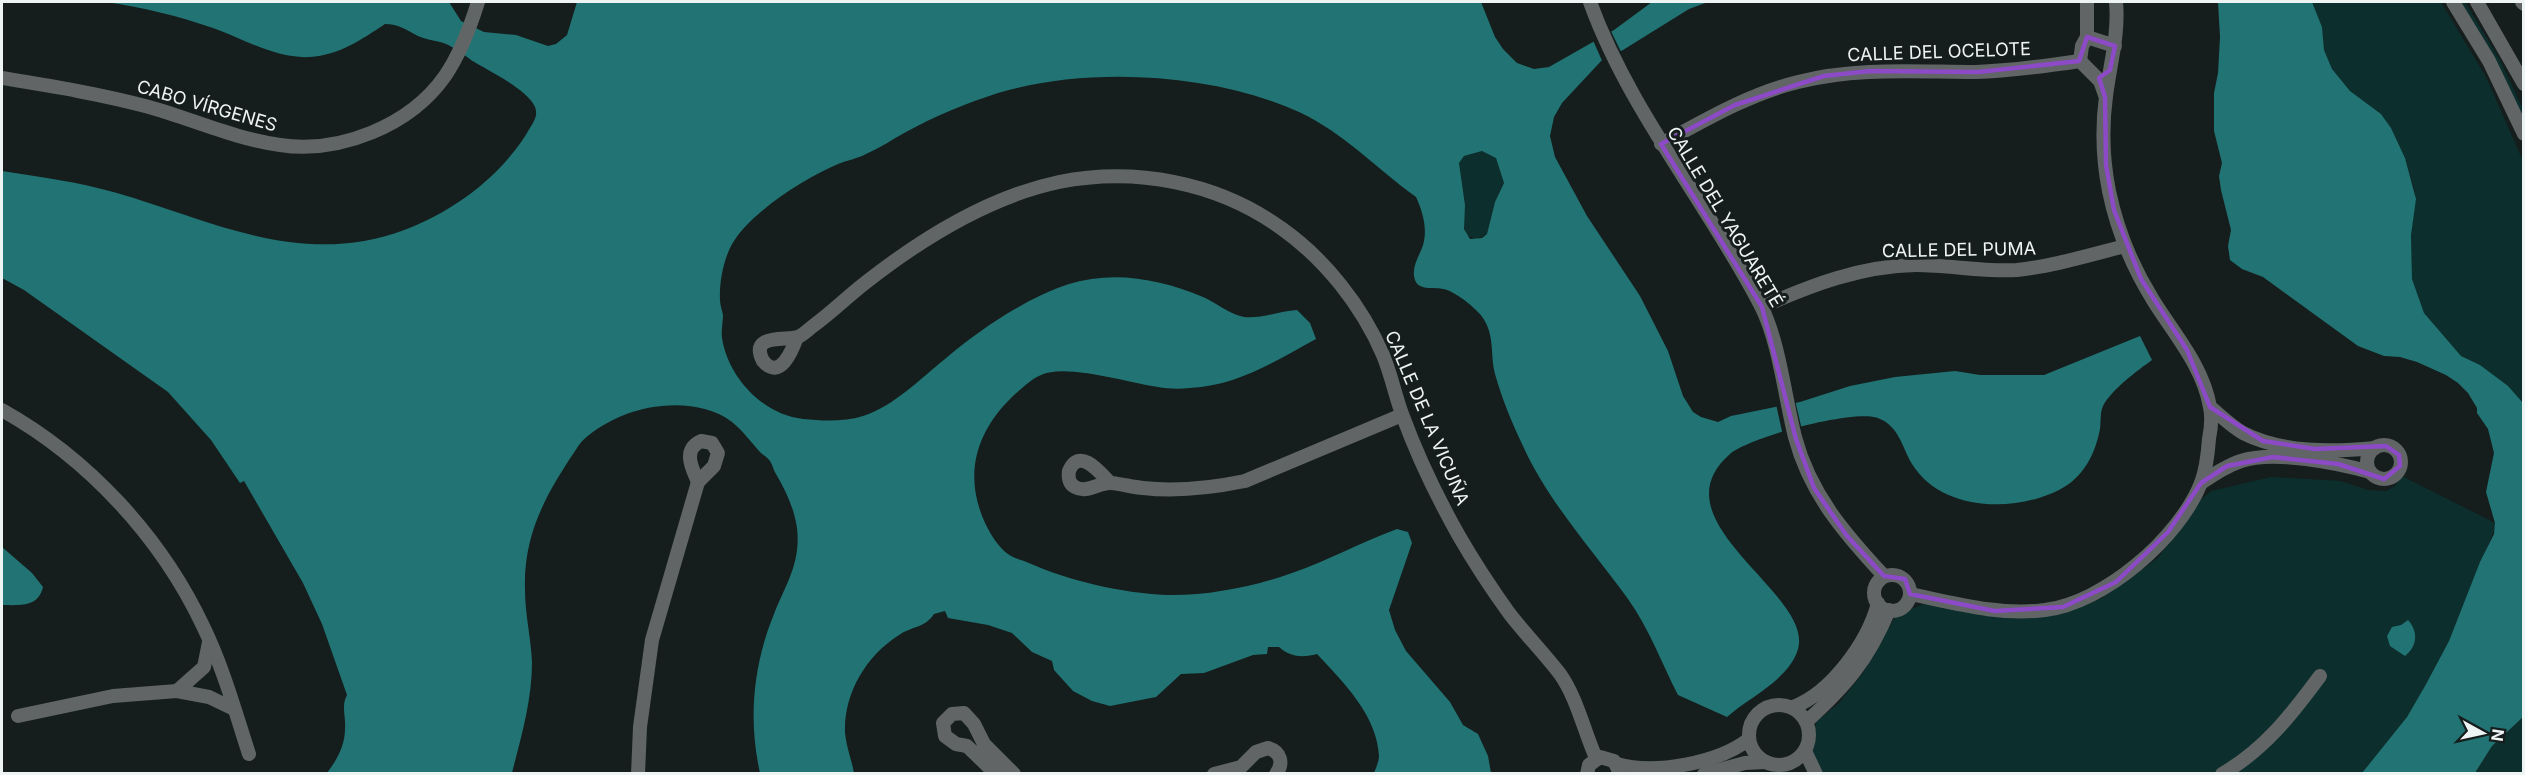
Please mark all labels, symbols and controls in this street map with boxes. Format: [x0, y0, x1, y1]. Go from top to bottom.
street label: CALLE DEL OCELOTE [1847, 38, 2031, 65]
street label: CABO VÍRGENES [135, 75, 280, 136]
street label: CALLE DEL YAGUARETÉ [1663, 122, 1789, 311]
street label: CALLE DEL PUMA [1882, 238, 2036, 261]
street label: CALLE DE LA VICUÑA [1381, 327, 1475, 508]
north arrow [2453, 703, 2513, 763]
text: N [2487, 728, 2509, 743]

